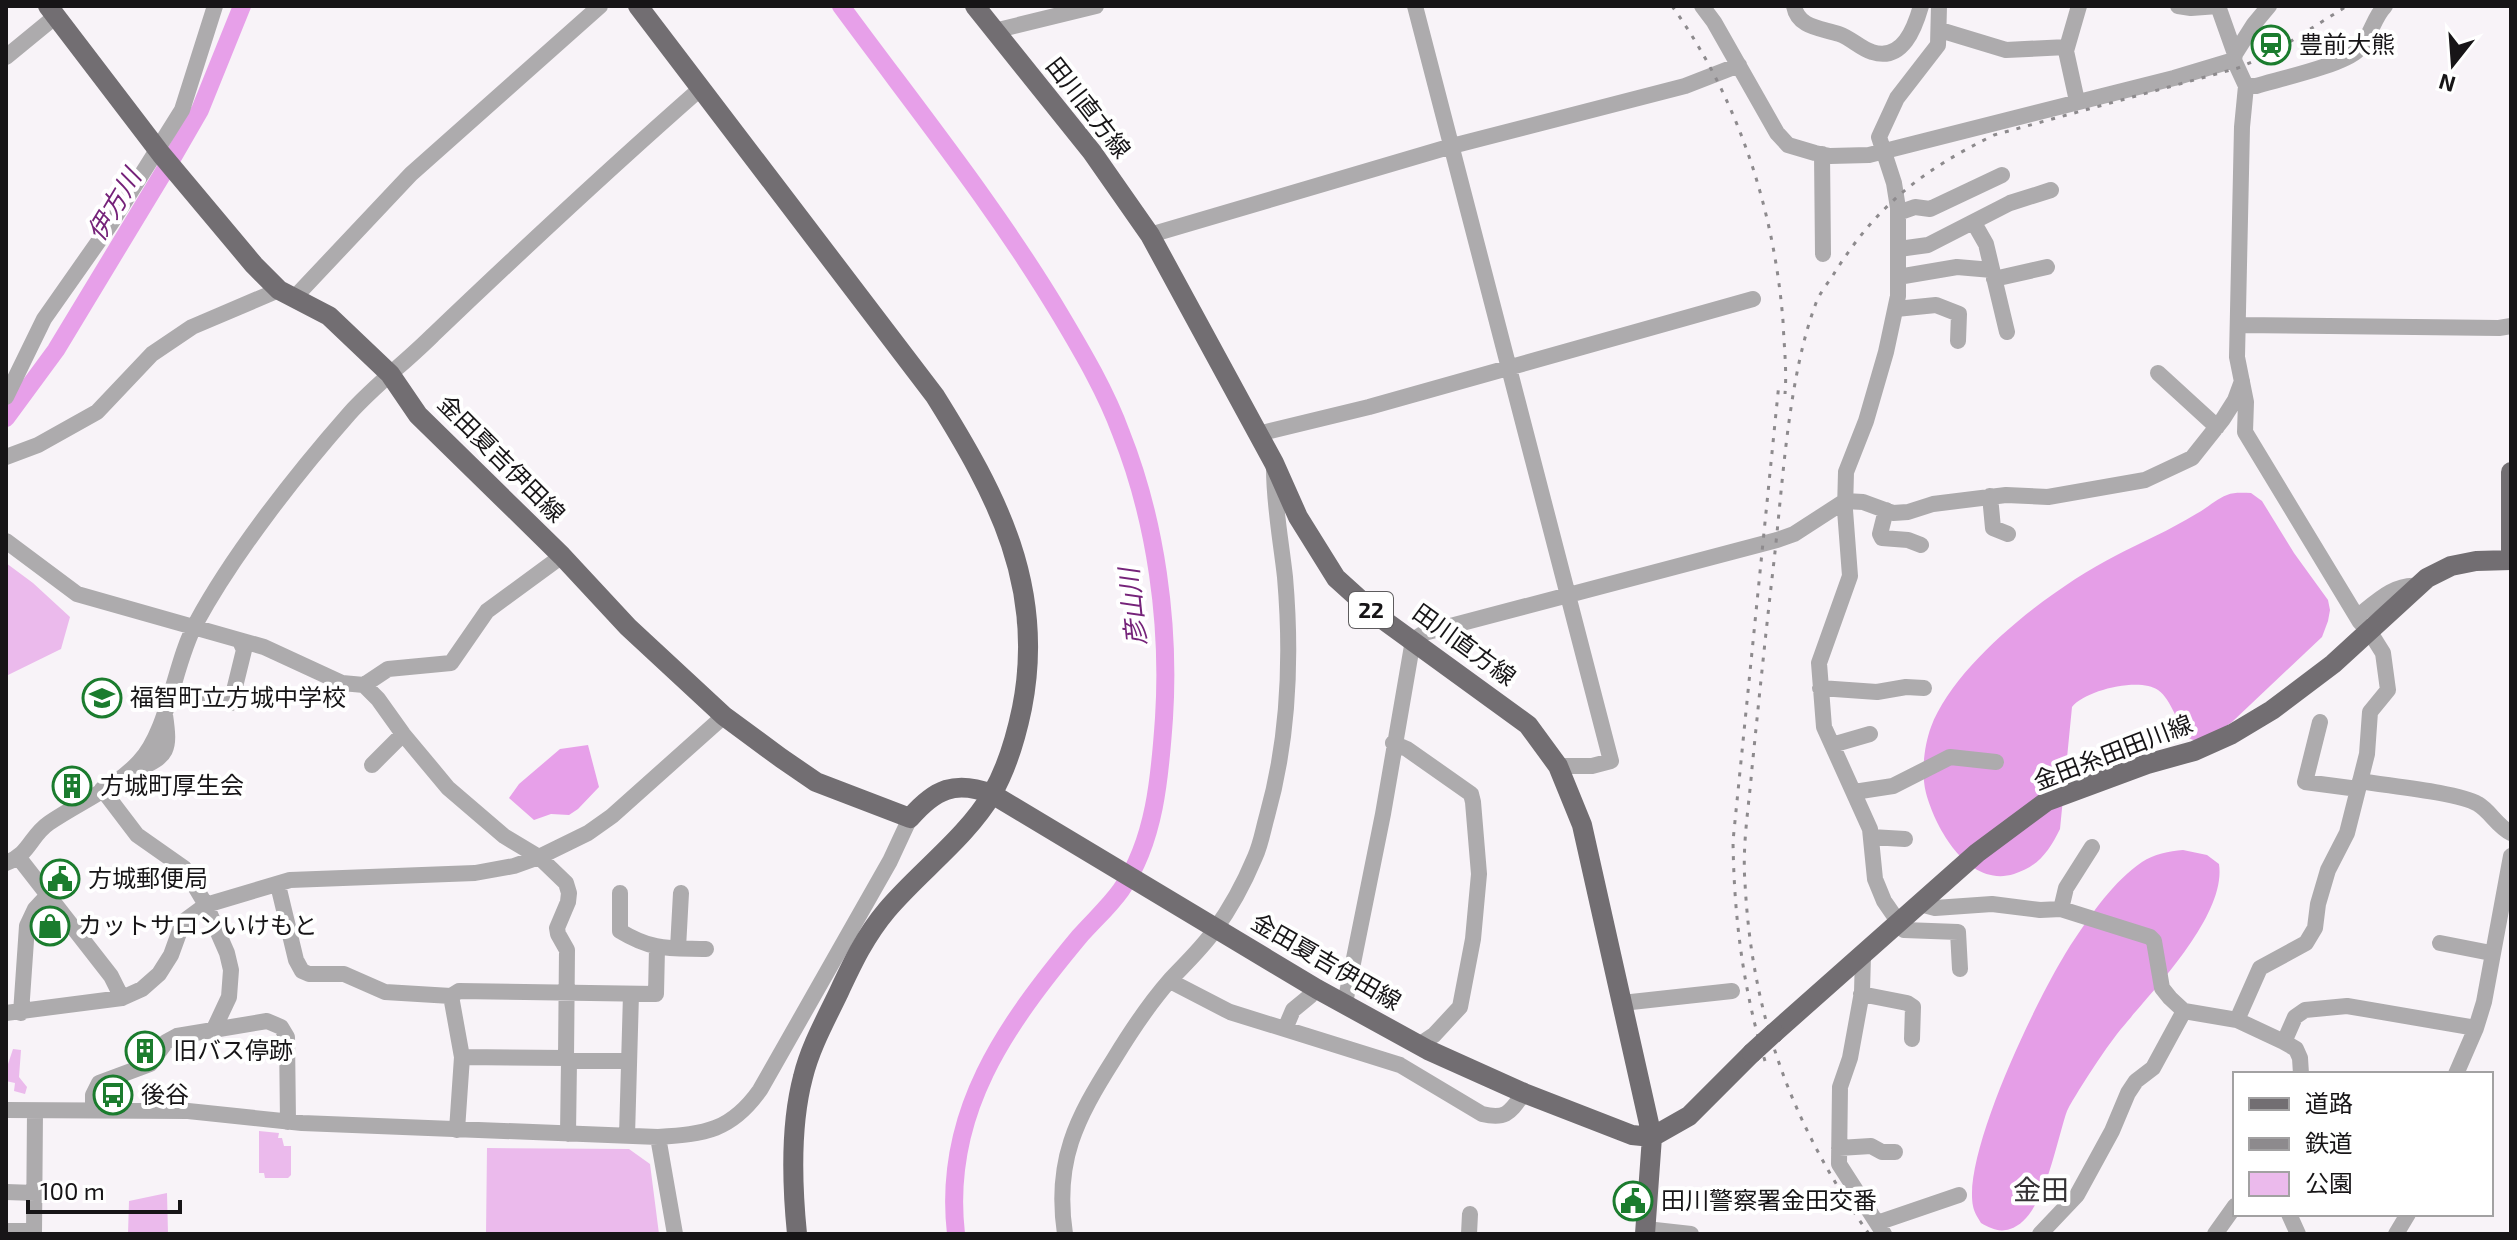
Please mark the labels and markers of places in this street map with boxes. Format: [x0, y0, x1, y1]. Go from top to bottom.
station icon: 豊前大熊 [2250, 24, 2292, 66]
place label: 豊前大熊 [2299, 29, 2395, 58]
school or university icon: 福智町立方城中学校 [81, 677, 123, 719]
place label: 福智町立方城中学校 [130, 682, 346, 711]
building icon: 方城町厚生会 [51, 765, 93, 807]
place label: 方城町厚生会 [100, 770, 244, 799]
public building icon: 方城郵便局 [39, 858, 81, 900]
place label: 方城郵便局 [88, 863, 208, 892]
shop icon: カットサロンいけもと [29, 905, 71, 947]
place label: カットサロンいけもと [78, 910, 318, 939]
building icon: 旧バス停跡 [124, 1030, 166, 1072]
place label: 旧バス停跡 [173, 1035, 293, 1064]
bus stop icon: 後谷 [92, 1074, 134, 1116]
place label: 後谷 [141, 1079, 189, 1108]
public building icon: 田川警察署金田交番 [1612, 1180, 1654, 1222]
place label: 田川警察署金田交番 [1661, 1185, 1877, 1214]

